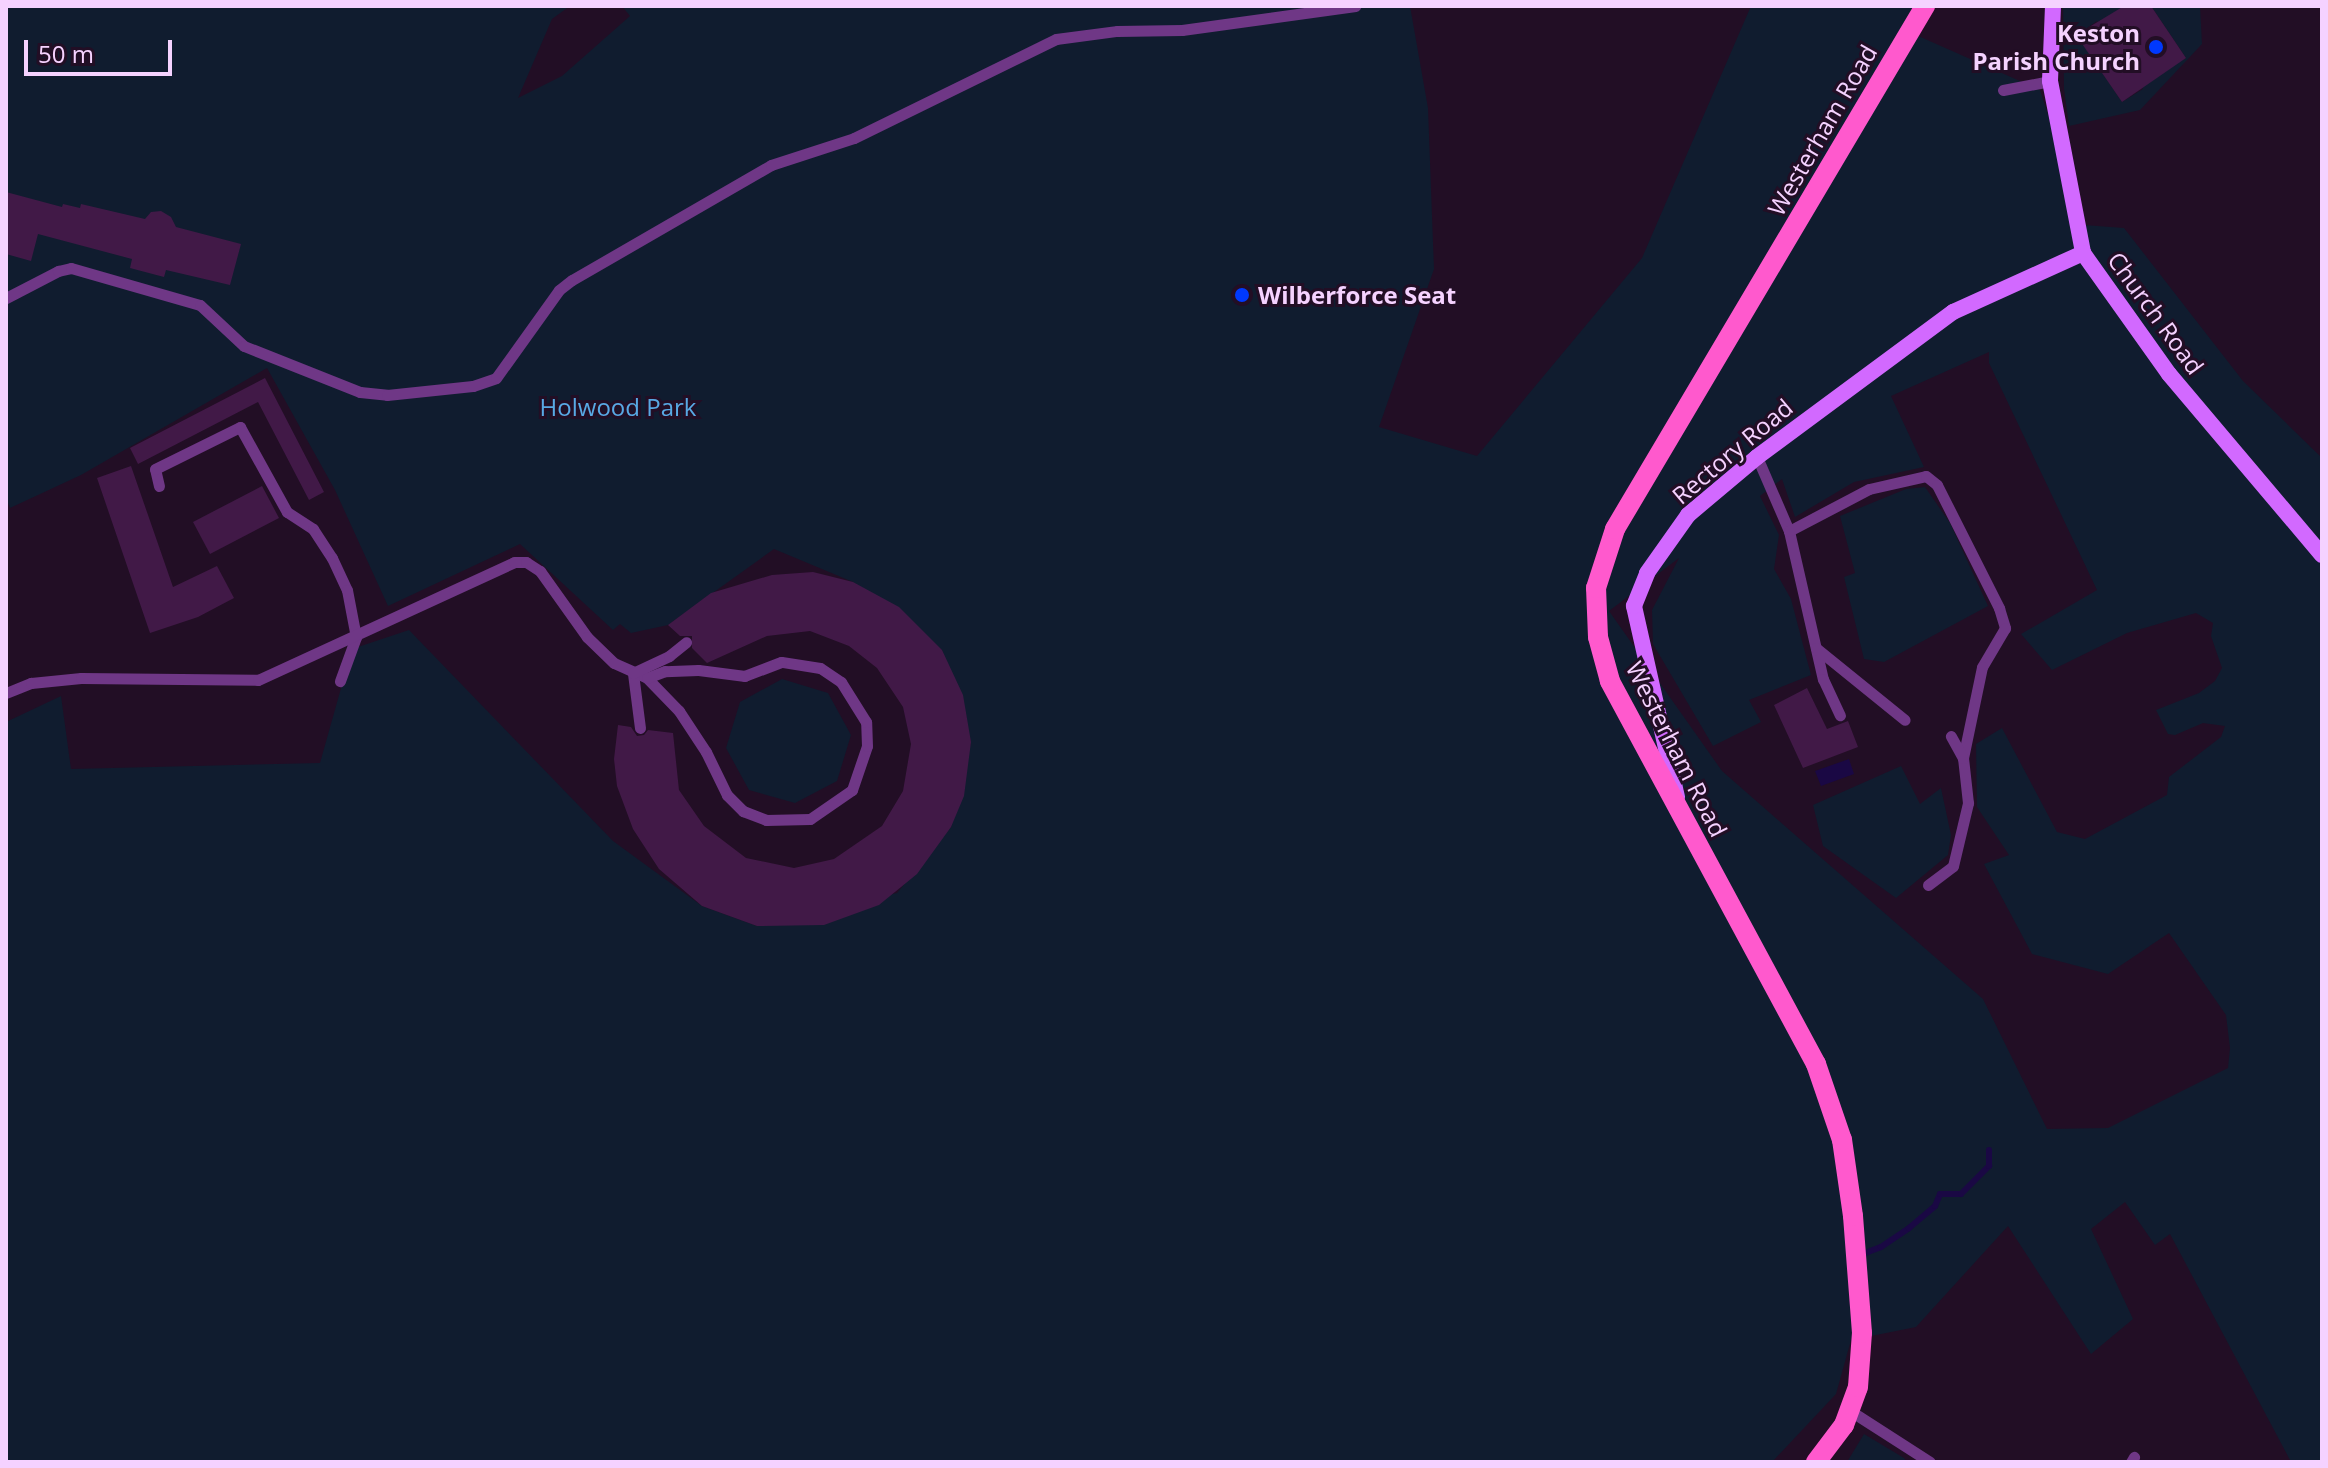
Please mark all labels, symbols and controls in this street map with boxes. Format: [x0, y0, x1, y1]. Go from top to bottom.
place label: Keston Parish Church [1972, 19, 2140, 75]
scale bar [28, 24, 176, 74]
text: 50 m [38, 37, 94, 70]
marker: Keston Parish Church [2147, 38, 2165, 56]
street label: Westerham Road [1761, 39, 1883, 221]
street label: Church Road [2102, 246, 2210, 380]
place label: Wilberforce Seat [1258, 281, 1456, 309]
marker: Wilberforce Seat [1233, 286, 1251, 304]
street label: Rectory Road [1666, 392, 1798, 510]
park label: Holwood Park [540, 393, 696, 421]
street label: Westerham Road [1620, 657, 1734, 841]

